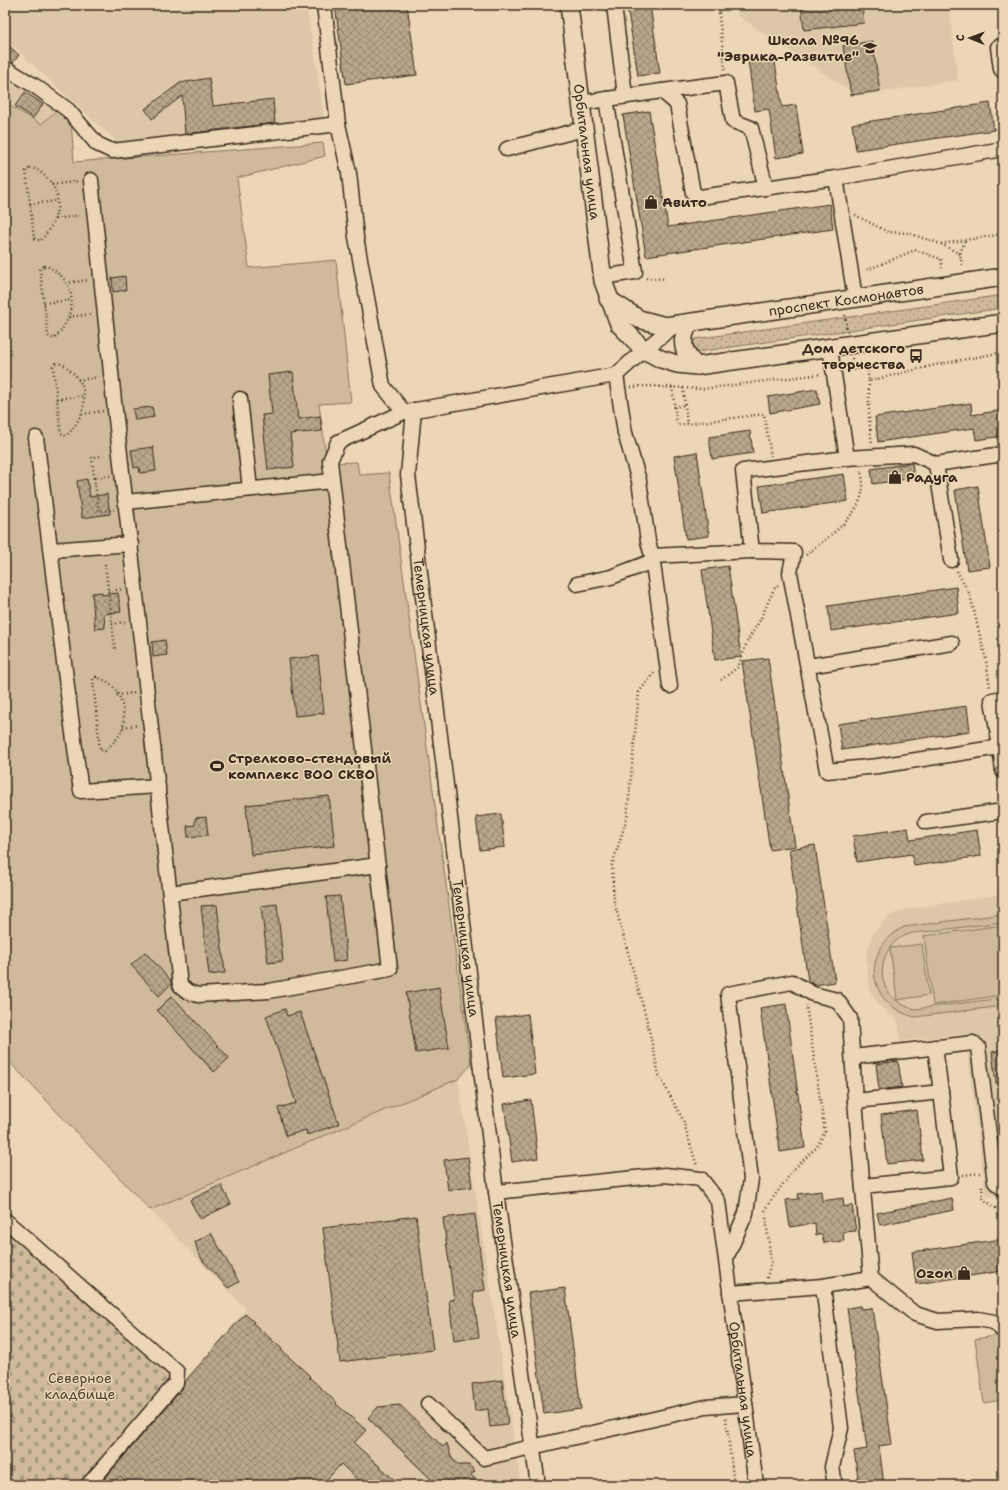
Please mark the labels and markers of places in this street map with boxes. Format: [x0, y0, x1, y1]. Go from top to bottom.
place label: Школа №96 "Эврика-Развитие" [717, 31, 859, 65]
school or university icon: Школа №96 "Эврика-Развитие" [862, 40, 878, 56]
place label: Авито [662, 193, 707, 211]
shop icon: Авито [643, 194, 659, 210]
place label: Дом детского творчества [802, 339, 905, 373]
bus stop icon: Дом детского творчества [908, 348, 924, 364]
place label: Радуга [906, 468, 958, 486]
shop icon: Радуга [887, 469, 903, 485]
place label: Стрелково-стендовый комплекс ВОО СКВО [228, 749, 391, 783]
sports icon: Стрелково-стендовый комплекс ВОО СКВО [209, 758, 225, 774]
place label: Ozon [916, 1264, 953, 1282]
shop icon: Ozon [956, 1265, 972, 1281]

